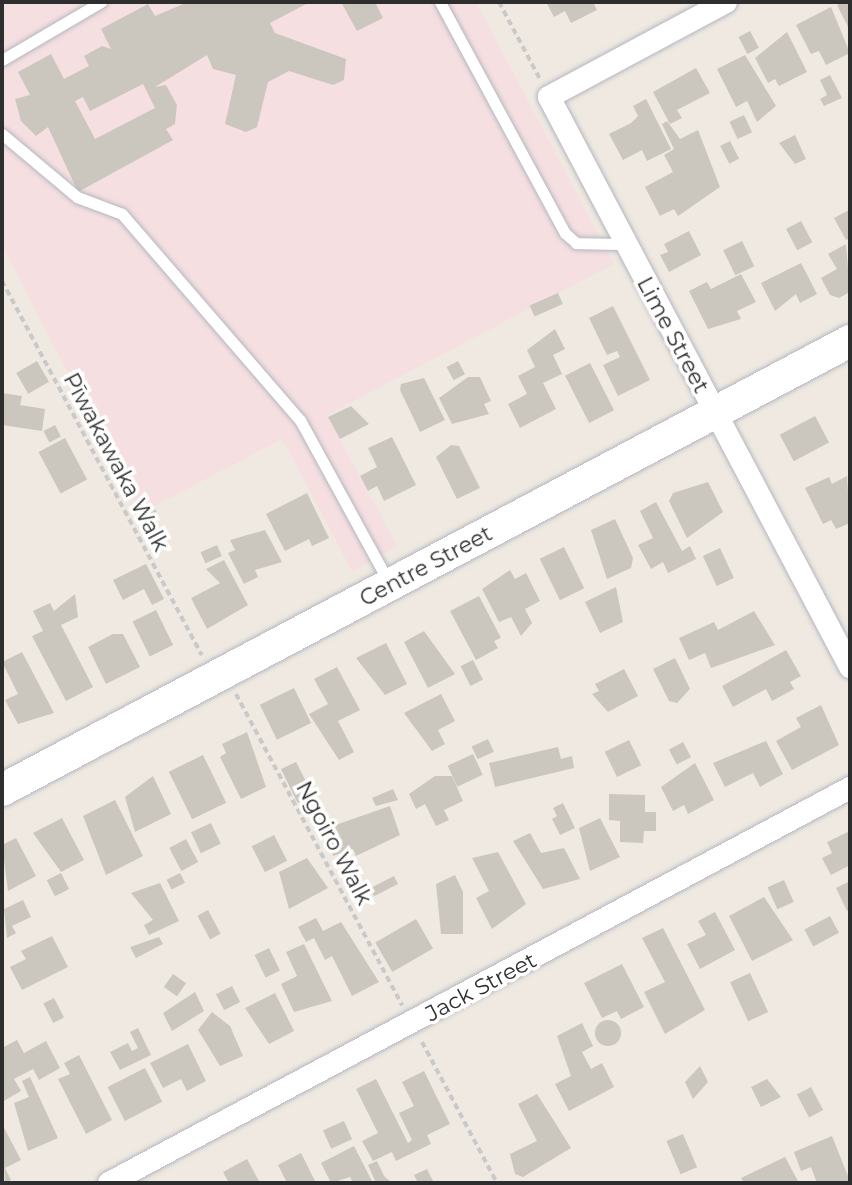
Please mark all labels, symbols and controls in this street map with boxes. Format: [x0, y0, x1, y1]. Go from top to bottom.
street label: Lime Street [631, 272, 715, 398]
street label: Pīwakawaka Walk [58, 368, 174, 556]
street label: Centre Street [355, 520, 497, 612]
street label: Ngoiro Walk [290, 777, 378, 909]
street label: Jack Street [421, 947, 541, 1027]

